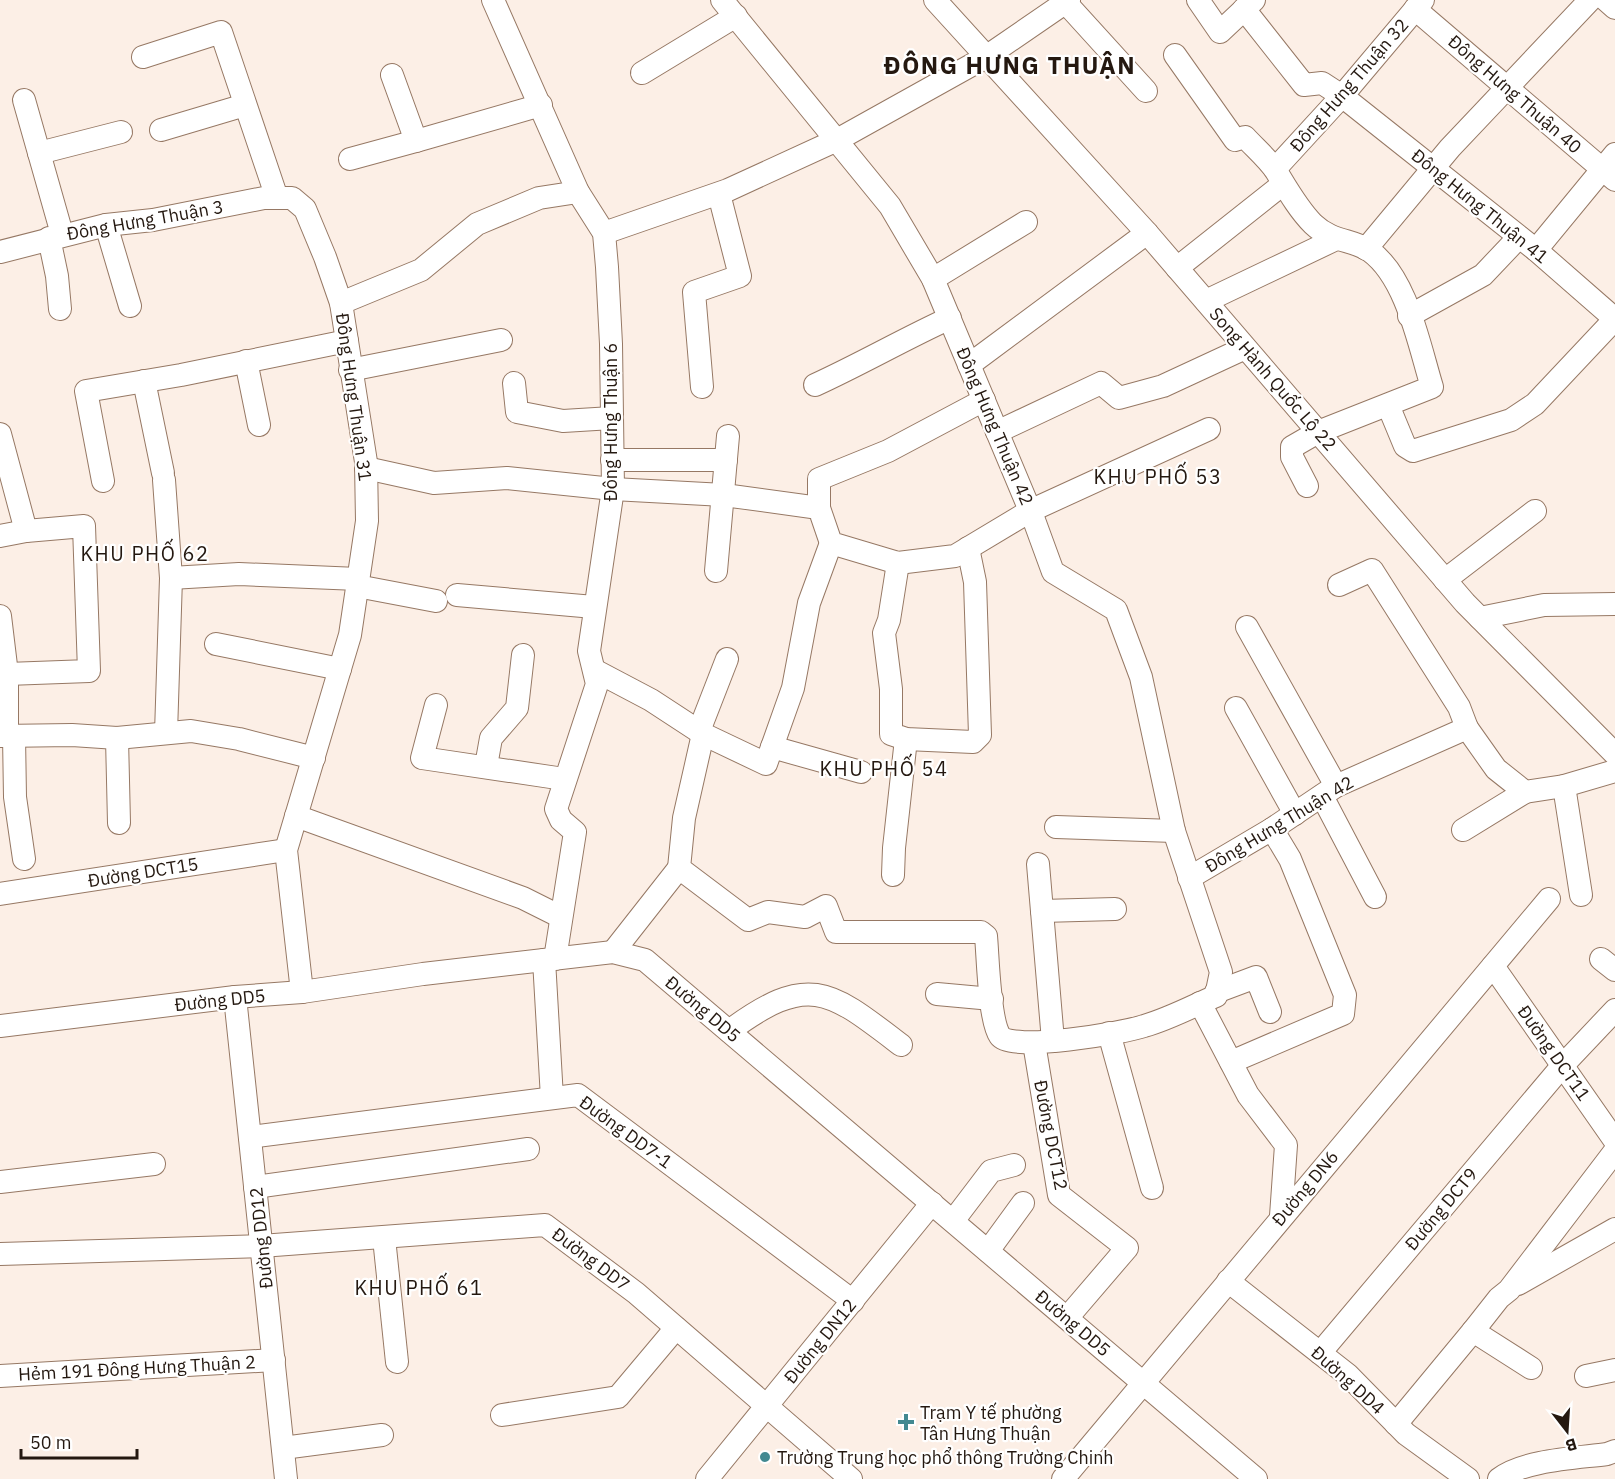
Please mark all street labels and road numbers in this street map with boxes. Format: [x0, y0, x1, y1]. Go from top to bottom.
street label: Đông Hưng Thuận 32 [1285, 13, 1413, 157]
street label: Đông Hưng Thuận 40 [1443, 30, 1587, 158]
street label: Đông Hưng Thuận 41 [1407, 144, 1553, 268]
street label: Đông Hưng Thuận 3 [65, 195, 225, 245]
street label: Song Hành Quốc Lộ 22 [1204, 303, 1342, 455]
street label: Đông Hưng Thuận 31 [331, 311, 377, 483]
street label: Đông Hưng Thuận 6 [599, 343, 622, 501]
street label: Đông Hưng Thuận 42 [951, 343, 1039, 509]
street label: Đông Hưng Thuận 42 [1200, 770, 1358, 878]
street label: Đường DCT15 [86, 852, 200, 892]
street label: Đường DD5 [661, 971, 745, 1047]
street label: Đường DD5 [173, 984, 267, 1016]
street label: Đường DCT11 [1513, 1001, 1595, 1105]
street label: Đường DCT12 [1029, 1078, 1073, 1192]
street label: Đường DD7-1 [575, 1091, 677, 1173]
street label: Đường DN6 [1267, 1145, 1343, 1231]
street label: Đường DCT9 [1400, 1163, 1482, 1255]
street label: Đường DD12 [244, 1186, 278, 1290]
street label: Đường DD7 [548, 1222, 634, 1296]
street label: Đường DD5 [1031, 1285, 1115, 1361]
street label: Đường DN12 [779, 1294, 861, 1388]
street label: Đường DD4 [1306, 1341, 1390, 1419]
street label: Hẻm 191 Đông Hưng Thuận 2 [18, 1350, 256, 1386]

